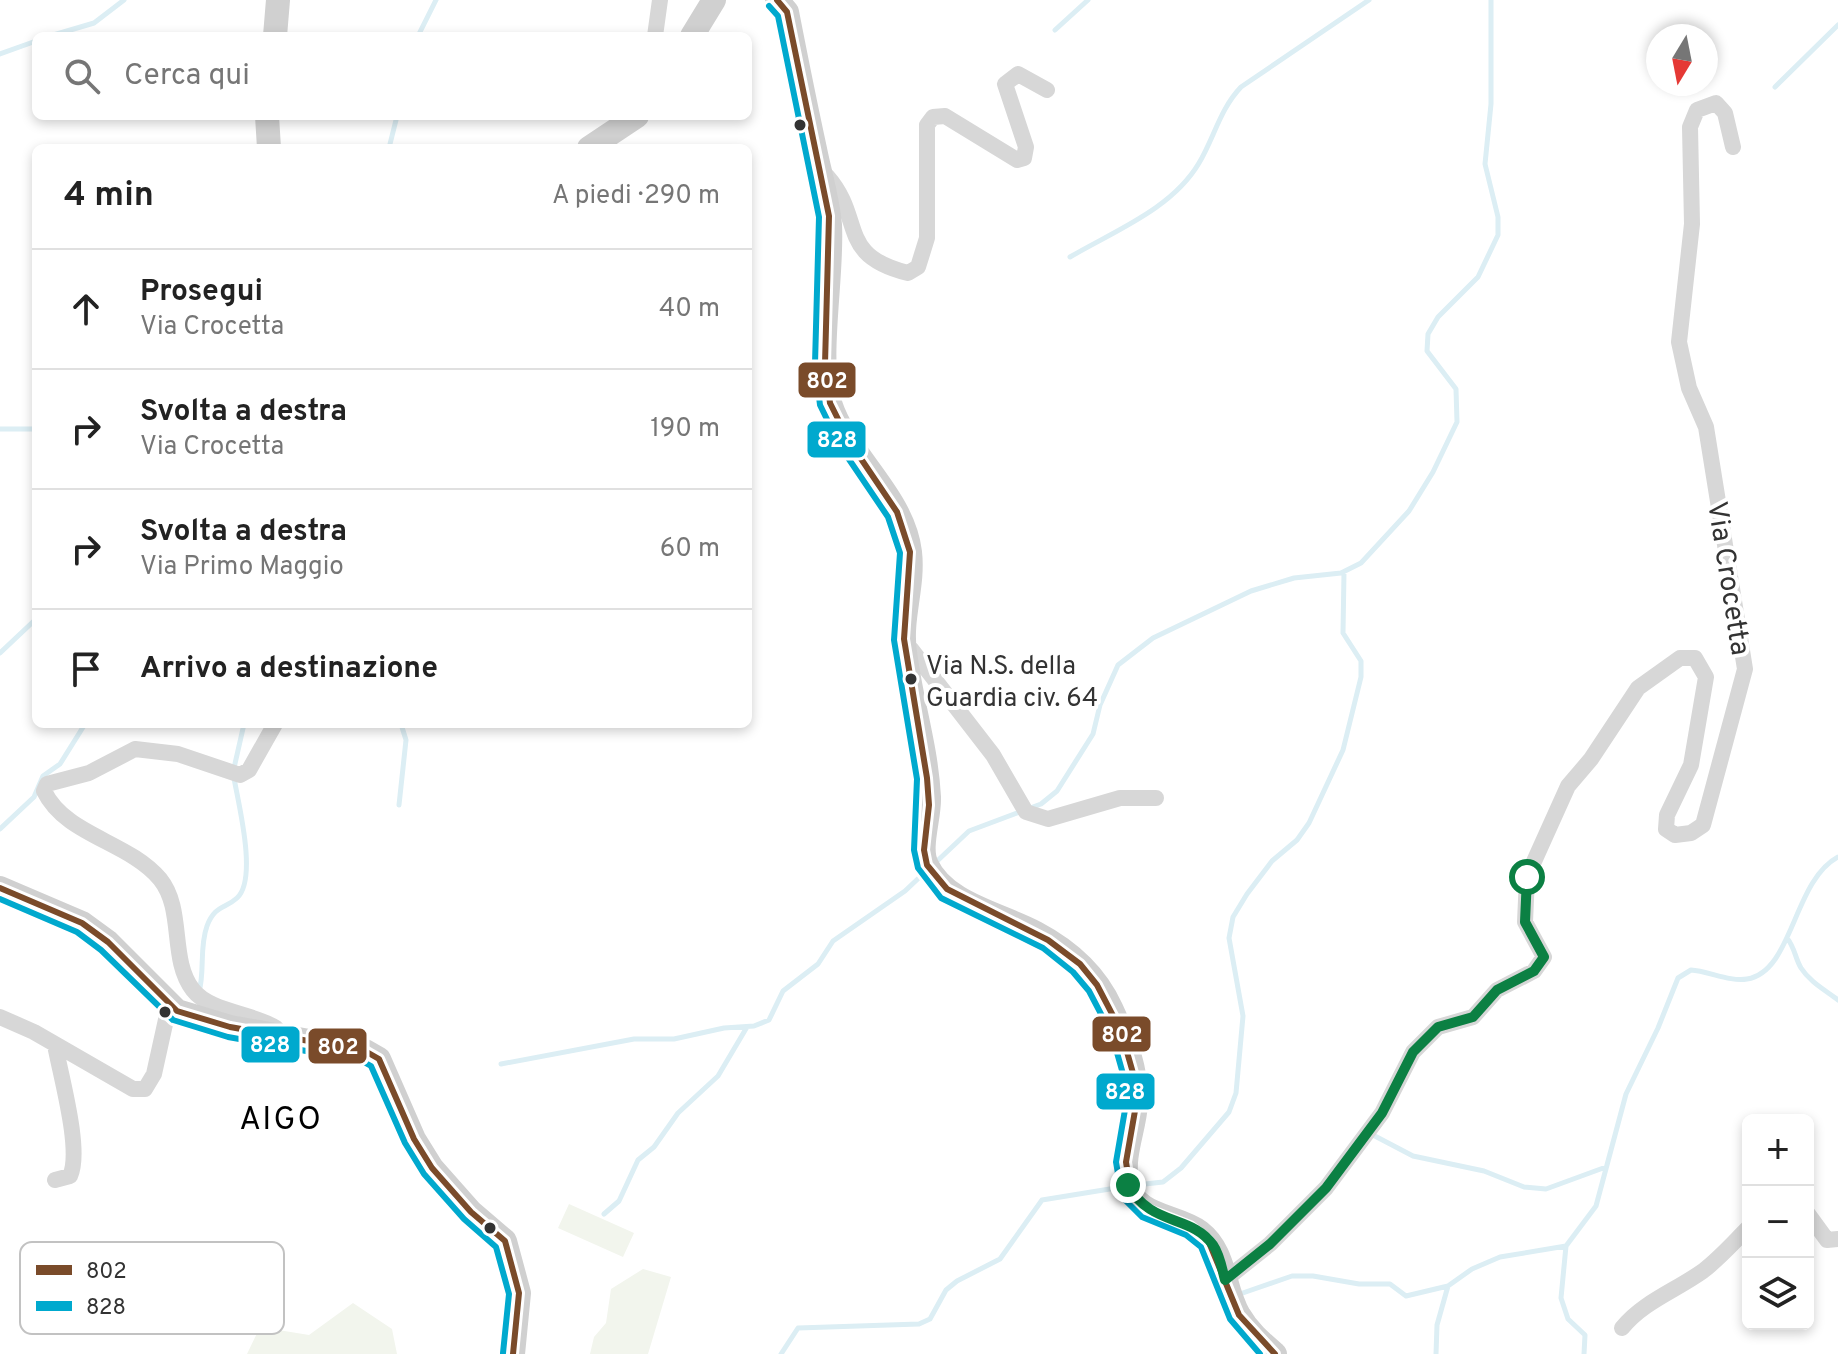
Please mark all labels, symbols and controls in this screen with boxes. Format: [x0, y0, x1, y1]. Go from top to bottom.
north arrow [1646, 24, 1718, 96]
search box [32, 32, 752, 120]
icon: search [60, 54, 104, 98]
text: Cerca qui [124, 58, 250, 95]
unlabelled marker [792, 117, 808, 133]
text: 4 min [64, 175, 154, 218]
text: A piedi · 290 m [552, 180, 720, 213]
text: Prosegui [140, 274, 263, 311]
icon: ahead [64, 287, 108, 331]
text: 40 m [659, 293, 720, 326]
text: Via Crocetta [140, 311, 284, 344]
line badge: 802 [797, 361, 857, 399]
text: 802 [806, 369, 848, 396]
text: Svolta a destra [140, 394, 347, 431]
icon: right [64, 407, 108, 451]
text: 190 m [650, 413, 720, 446]
line badge: 828 [806, 420, 867, 459]
text: 828 [817, 428, 857, 455]
text: Via Crocetta [140, 431, 284, 464]
street label: Via Crocetta [1697, 499, 1757, 658]
text: Svolta a destra [140, 514, 347, 551]
icon: right [64, 527, 108, 571]
text: 60 m [660, 533, 720, 566]
text: Via Primo Maggio [140, 551, 344, 584]
icon: arrive [64, 647, 108, 691]
text: Arrivo a destinazione [140, 651, 438, 688]
place label: Via N.S. della Guardia civ. 64 [926, 651, 1098, 716]
marker: Via N.S. della Guardia civ. 64 [903, 671, 919, 687]
route start [1509, 859, 1545, 895]
unlabelled marker [157, 1004, 173, 1020]
line badge: 802 [1091, 1015, 1152, 1053]
text: 802 [1101, 1023, 1143, 1050]
line badge: 828 [240, 1025, 301, 1064]
line badge: 802 [307, 1027, 368, 1065]
text: 828 [250, 1033, 290, 1060]
text: 802 [317, 1035, 359, 1062]
line badge: 828 [1095, 1072, 1156, 1111]
text: 828 [1105, 1080, 1145, 1107]
district label: AIGO [239, 1101, 323, 1141]
map controls [1742, 1114, 1814, 1330]
button: + [1742, 1114, 1814, 1186]
route end [1110, 1167, 1146, 1203]
button: − [1742, 1186, 1814, 1258]
unlabelled marker [482, 1220, 498, 1236]
legend [20, 1242, 284, 1334]
button: layers [1742, 1258, 1814, 1330]
text: 802 [86, 1259, 127, 1286]
text: 828 [86, 1295, 126, 1322]

